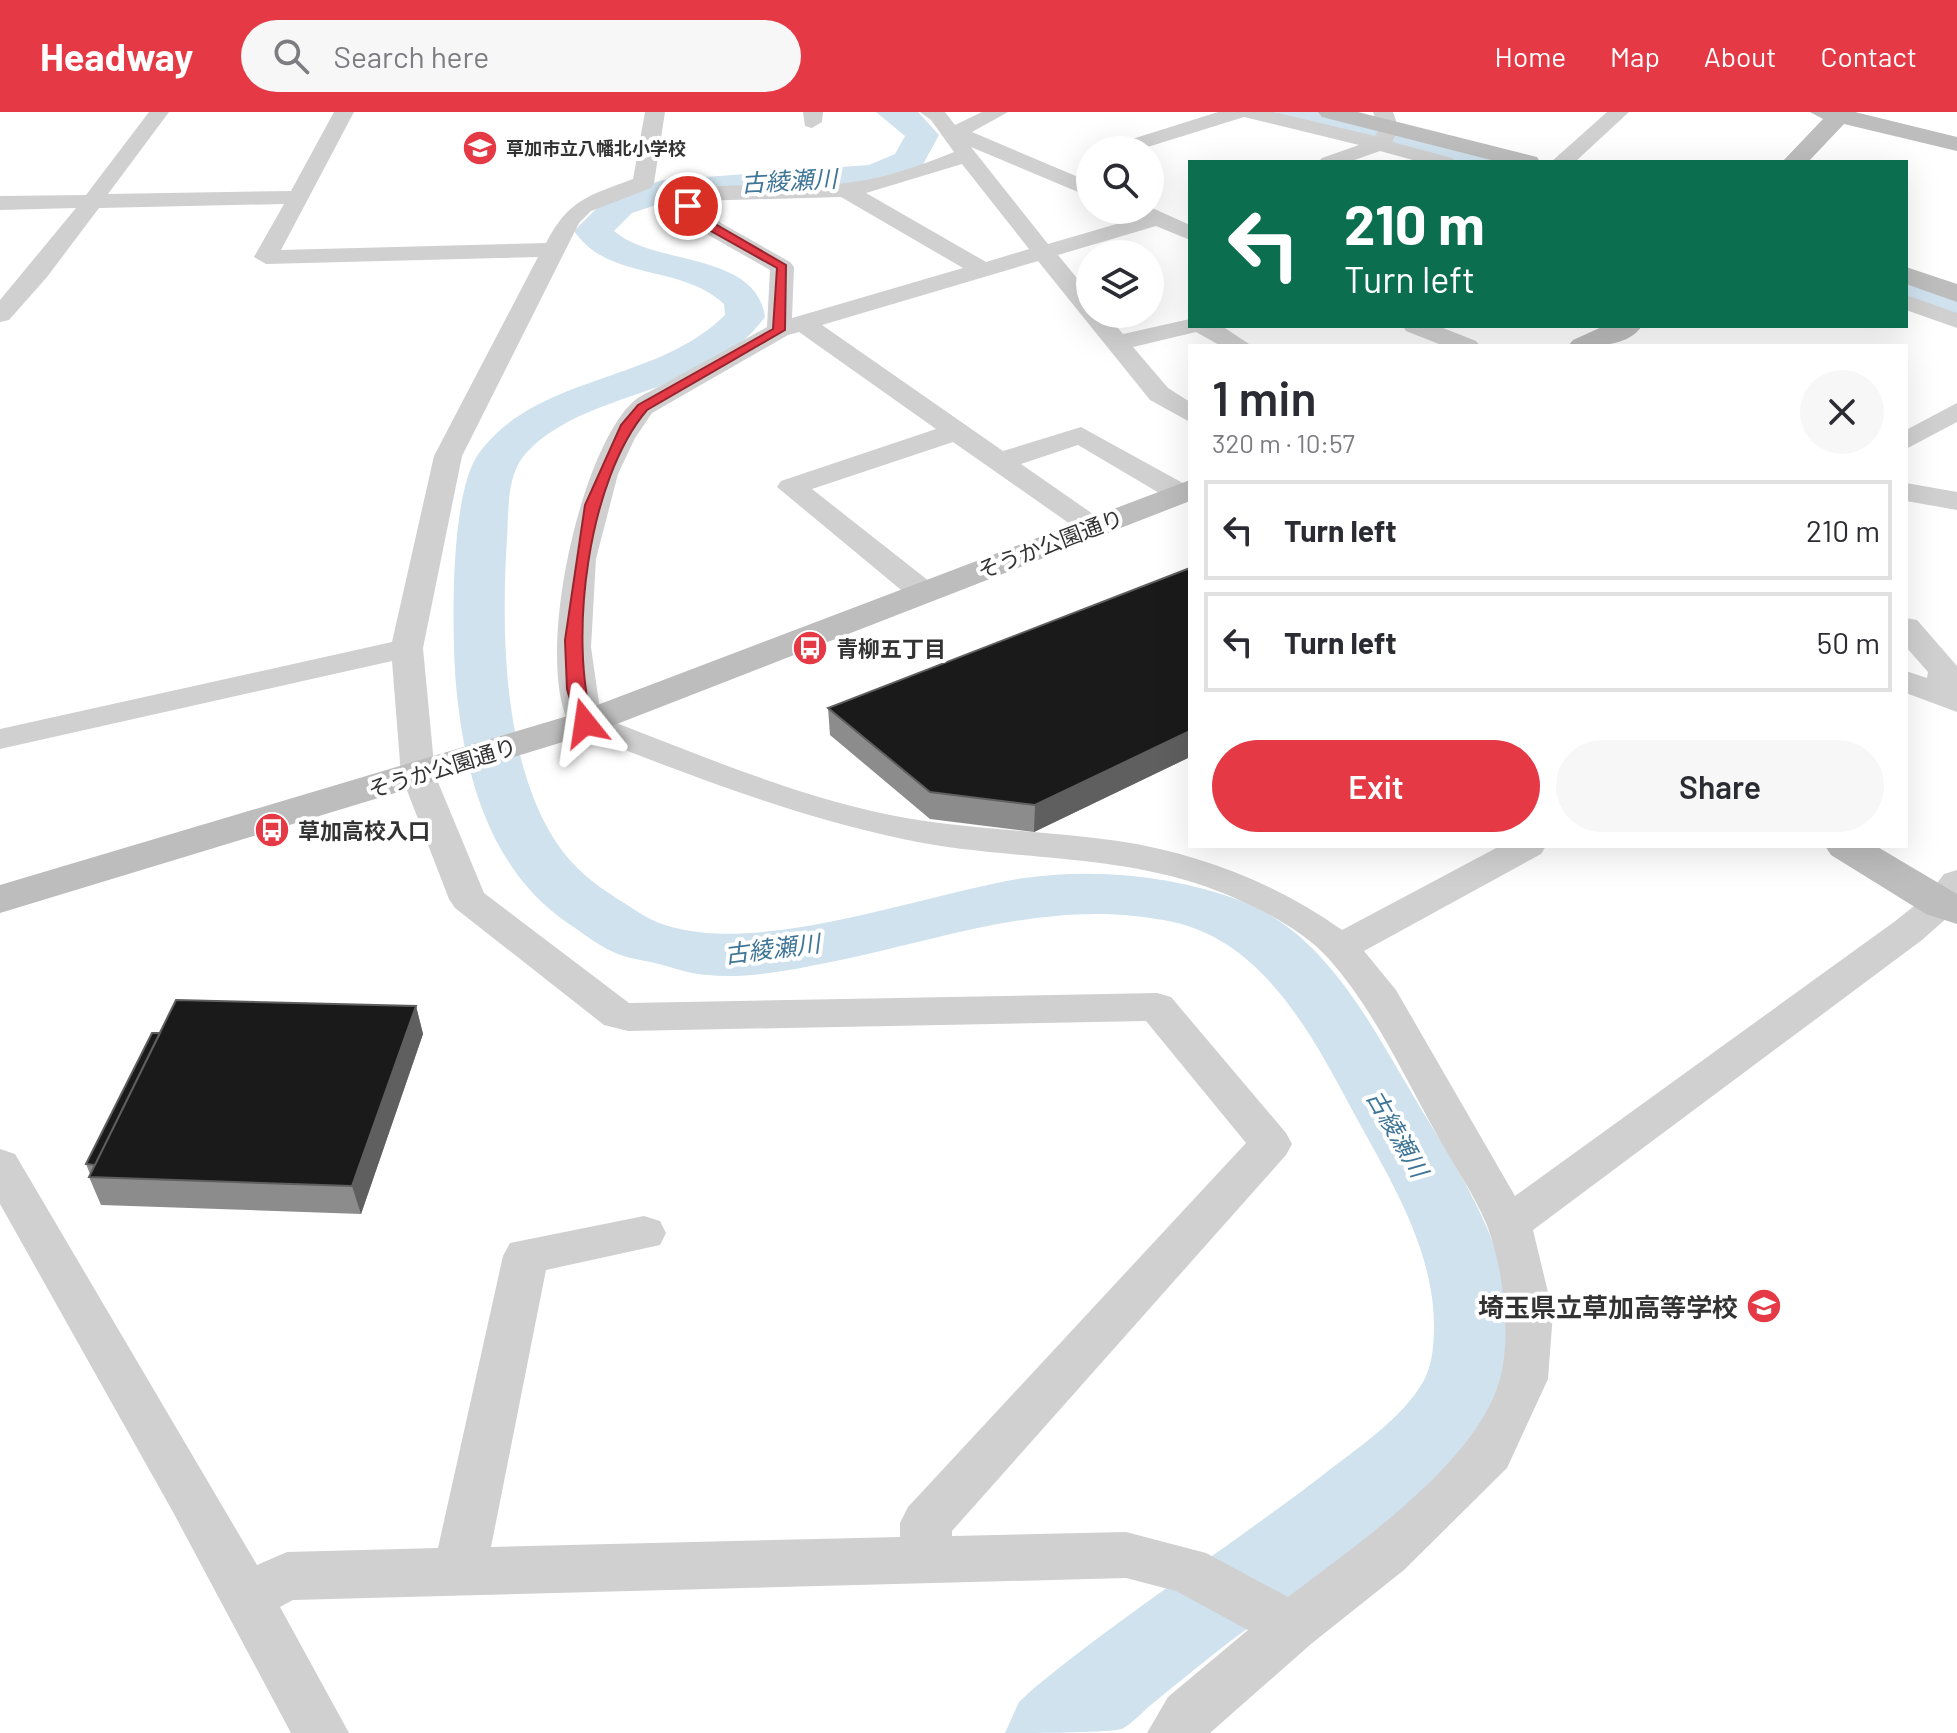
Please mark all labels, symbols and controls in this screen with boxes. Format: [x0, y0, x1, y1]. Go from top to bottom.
search box [241, 20, 801, 92]
text: Headway [40, 33, 193, 79]
icon: search [269, 34, 313, 78]
text: Search here [333, 38, 489, 74]
text: Home [1495, 39, 1566, 73]
text: Map [1610, 39, 1660, 73]
text: About [1704, 39, 1776, 73]
text: Contact [1820, 39, 1917, 73]
school or university icon: 草加市立八幡北小学校 [461, 129, 499, 167]
map controls [1076, 136, 1164, 328]
button: search [1076, 136, 1164, 224]
place label: 草加市立八幡北小学校 [506, 137, 686, 159]
water label: 古綾瀬川 [740, 163, 841, 197]
pin [654, 172, 722, 240]
icon: arrive [666, 184, 710, 228]
text: 210 m [1344, 189, 1485, 256]
icon: left [1212, 192, 1316, 296]
button: layers [1076, 240, 1164, 328]
text: Turn left [1344, 257, 1475, 300]
text: 1 min [1212, 368, 1317, 426]
button: close [1800, 370, 1884, 454]
text: 320 m · 10:57 [1212, 427, 1355, 458]
street label: そうか公園通り [973, 503, 1127, 583]
icon: left [1216, 508, 1260, 552]
text: Turn left [1284, 512, 1397, 548]
text: 210 m [1806, 512, 1880, 548]
icon: left [1216, 620, 1260, 664]
text: Turn left [1284, 624, 1397, 660]
text: 50 m [1817, 624, 1880, 660]
bus stop icon: 青柳五丁目 [791, 629, 829, 667]
place label: 青柳五丁目 [836, 635, 946, 661]
position arrow [543, 681, 627, 765]
street label: そうか公園通り [365, 732, 519, 802]
button: Exit [1212, 740, 1540, 832]
button: Share [1556, 740, 1884, 832]
bus stop icon: 草加高校入口 [253, 811, 291, 849]
place label: 草加高校入口 [298, 817, 430, 843]
water label: 古綾瀬川 [723, 927, 824, 968]
water label: 古綾瀬川 [1361, 1084, 1436, 1184]
school or university icon: 埼玉県立草加高等学校 [1745, 1287, 1783, 1325]
place label: 埼玉県立草加高等学校 [1478, 1291, 1738, 1322]

